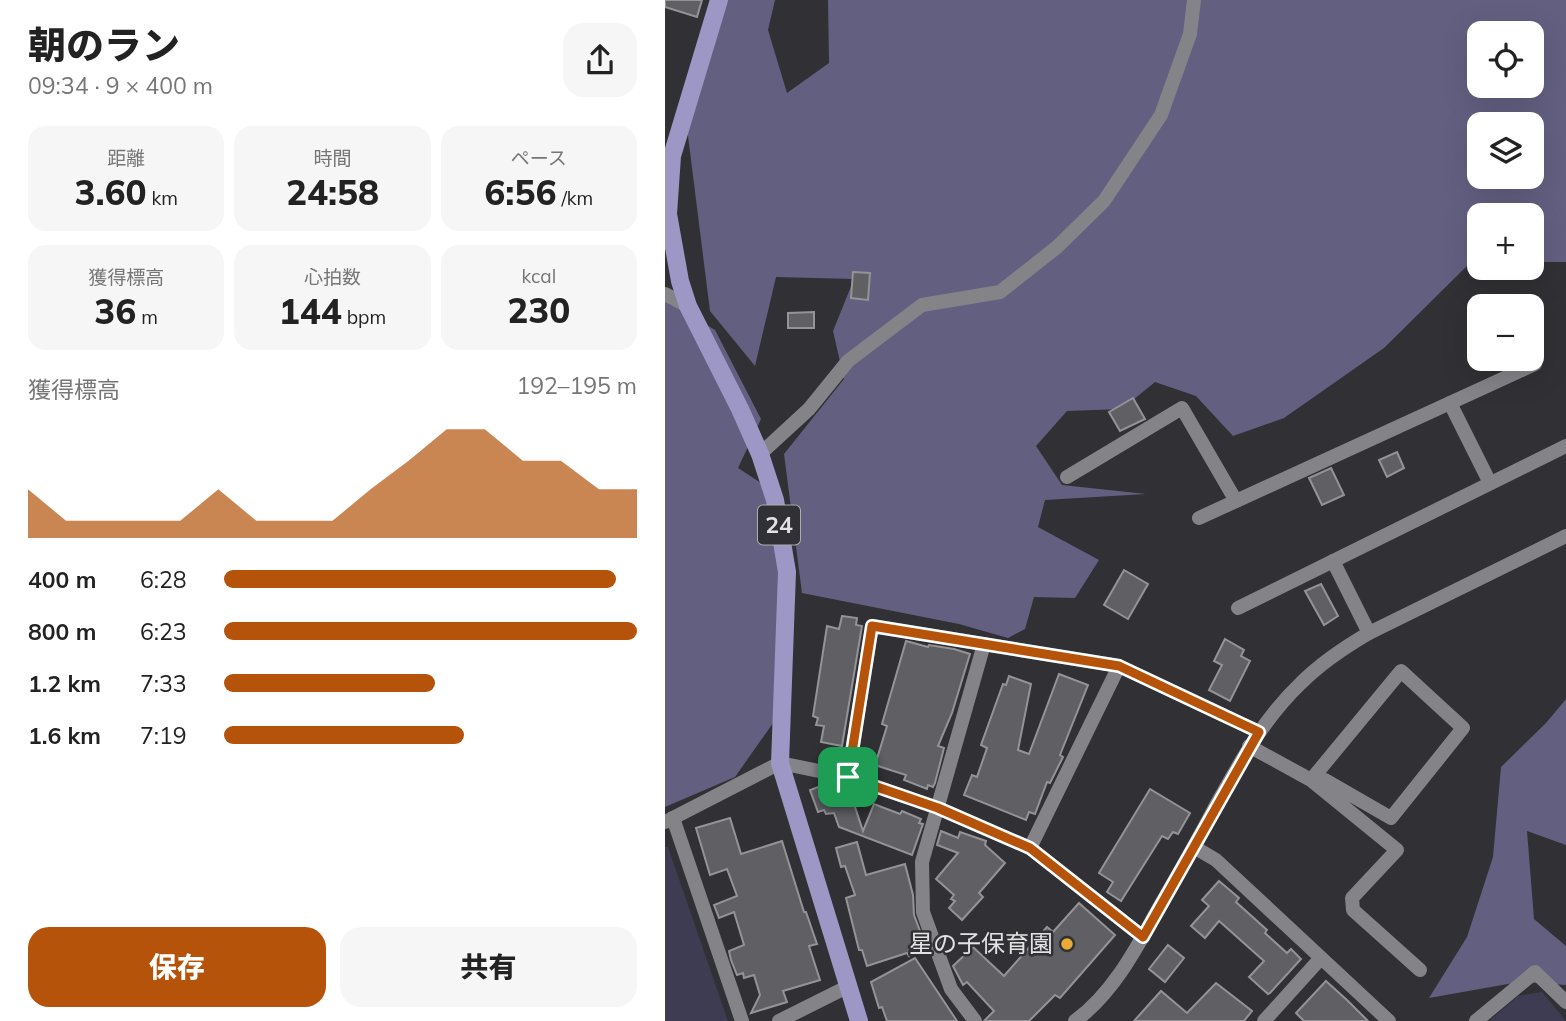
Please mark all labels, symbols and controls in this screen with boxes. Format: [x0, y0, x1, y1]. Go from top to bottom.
text: 朝のラン [28, 21, 180, 69]
map controls [1467, 21, 1544, 371]
button: locate [1467, 21, 1544, 98]
button: share [563, 23, 637, 97]
text: 09:34 · 9 × 400 m [28, 71, 213, 100]
button: layers [1467, 112, 1544, 189]
text: 距離 [107, 146, 145, 170]
text: 時間 [313, 146, 352, 170]
text: ペース [511, 146, 567, 170]
text: 3.60 [74, 170, 147, 214]
text: 24:58 [286, 170, 379, 214]
text: 6:56 [484, 170, 556, 214]
text: km [147, 186, 178, 210]
text: /km [556, 186, 593, 210]
button: + [1467, 203, 1544, 280]
text: kcal [521, 264, 556, 288]
text: 獲得標高 [88, 265, 164, 289]
text: 心拍数 [304, 265, 361, 289]
text: 230 [507, 288, 570, 332]
text: 36 [94, 289, 136, 333]
text: 144 [279, 289, 342, 333]
button: − [1467, 294, 1544, 371]
text: m [136, 305, 158, 329]
text: bpm [342, 305, 386, 329]
text: 192–195 m [516, 371, 637, 400]
text: 獲得標高 [28, 375, 120, 404]
road number: 24 [758, 505, 800, 544]
text: 400 m [28, 565, 96, 594]
text: 6:28 [140, 565, 187, 594]
text: 800 m [28, 617, 96, 646]
text: 6:23 [140, 617, 187, 646]
text: 1.2 km [28, 669, 101, 698]
text: 7:33 [140, 669, 187, 698]
text: 1.6 km [28, 721, 101, 750]
text: 7:19 [140, 721, 187, 750]
pin [818, 747, 878, 807]
icon: arrive [829, 758, 867, 796]
button: 保存 [28, 927, 326, 1007]
button: 共有 [340, 927, 637, 1007]
place label: 星の子保育園 [909, 928, 1053, 958]
marker: 星の子保育園 [1059, 936, 1075, 952]

